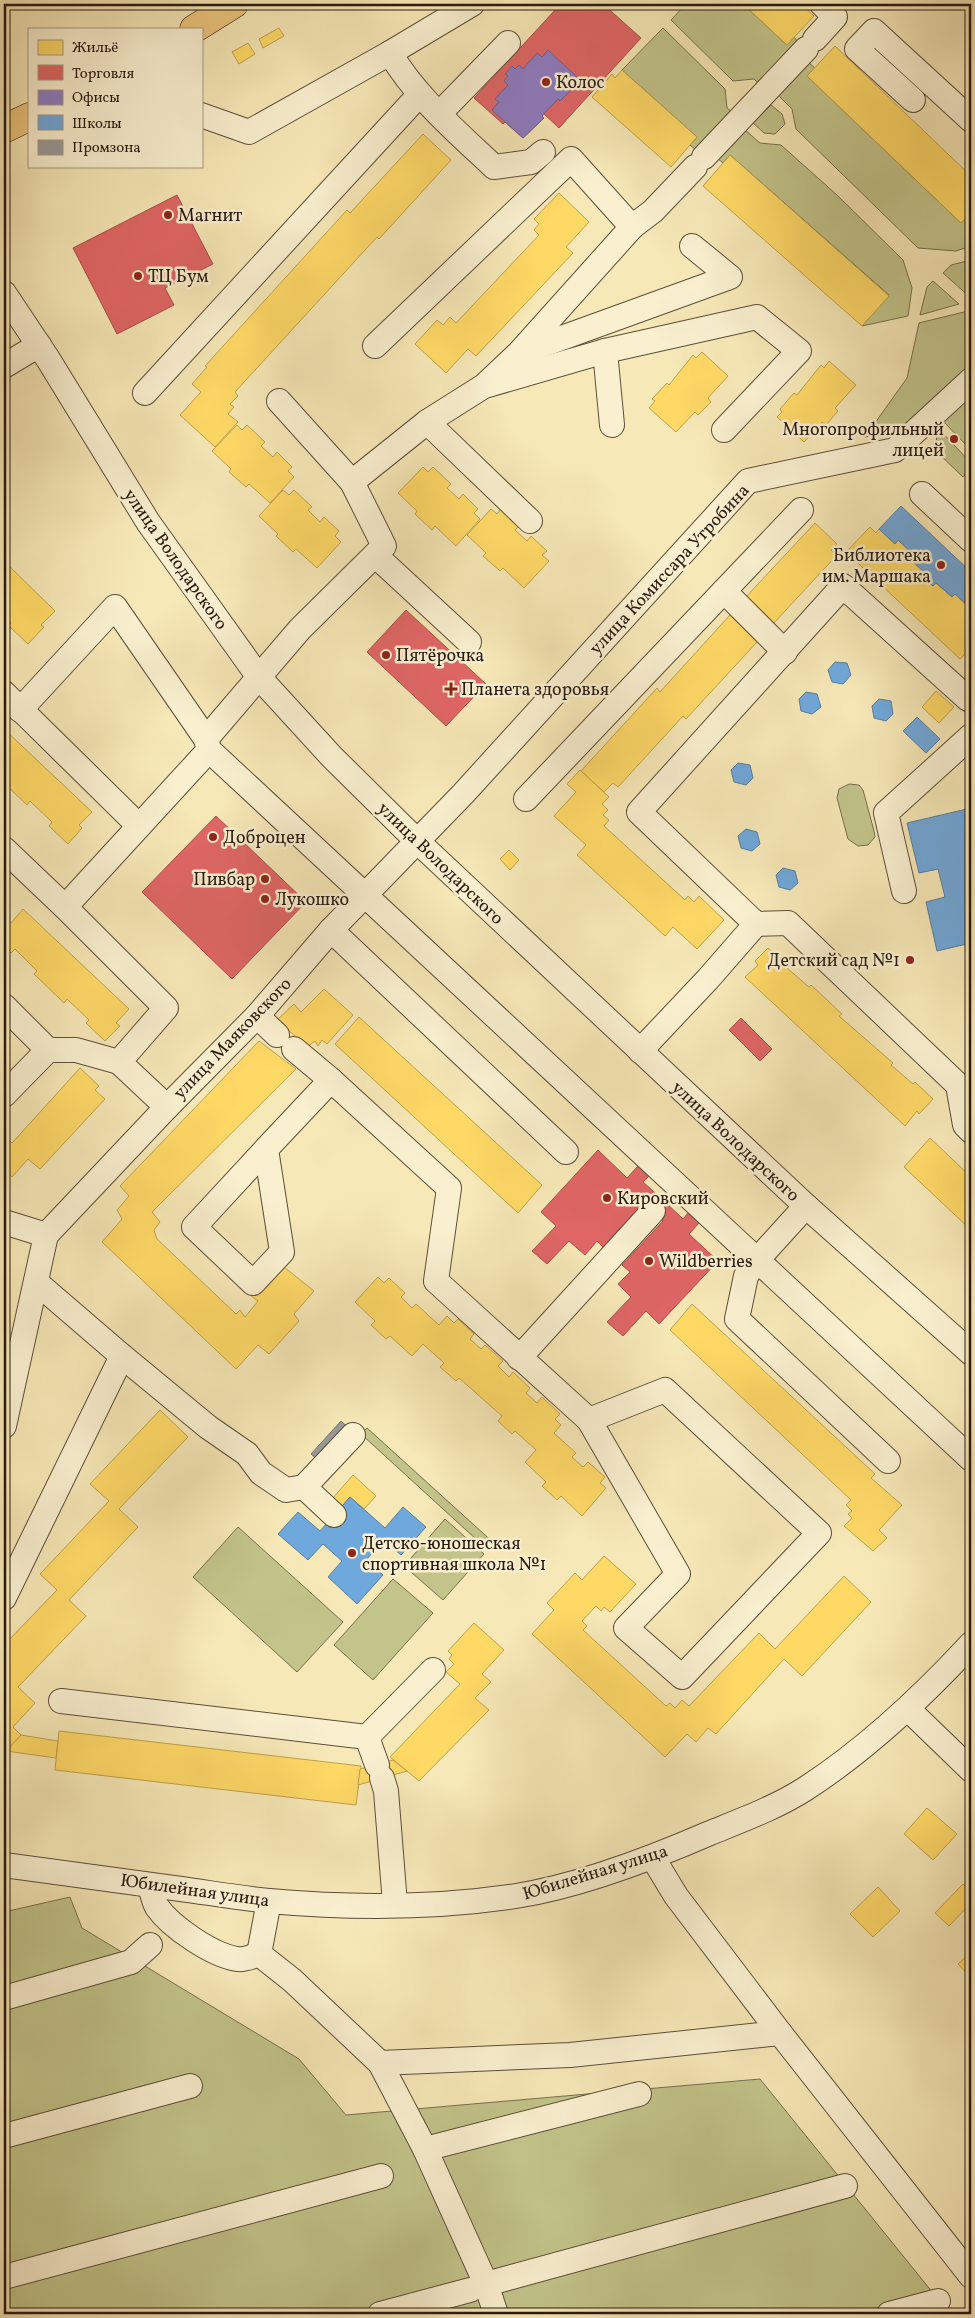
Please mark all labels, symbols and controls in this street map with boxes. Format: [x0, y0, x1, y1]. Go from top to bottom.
legend [28, 28, 202, 168]
text: Жильё [72, 38, 118, 59]
text: Торговля [72, 64, 134, 85]
place label: Колос [556, 71, 605, 96]
marker: Колос [540, 76, 552, 88]
text: Офисы [72, 88, 120, 109]
text: Школы [72, 114, 122, 135]
text: Промзона [72, 138, 141, 159]
place label: Магнит [178, 204, 242, 229]
marker: Магнит [162, 209, 174, 221]
place label: ТЦ Бум [148, 265, 209, 290]
marker: ТЦ Бум [132, 270, 144, 282]
place label: Многопрофильный лицей [782, 418, 944, 464]
marker: Многопрофильный лицей [948, 433, 960, 445]
street label: улица Комиссара Утробина [584, 479, 756, 661]
street label: улица Володарского [117, 484, 233, 635]
place label: Библиотека им. Маршака [822, 544, 931, 590]
marker: Библиотека им. Маршака [935, 559, 947, 571]
place label: Пятёрочка [396, 644, 484, 669]
marker: Пятёрочка [380, 649, 392, 661]
place label: Планета здоровья [461, 678, 609, 703]
marker: Планета здоровья [445, 683, 457, 695]
street label: улица Володарского [371, 797, 509, 931]
place label: Доброцен [223, 826, 306, 851]
marker: Доброцен [207, 831, 219, 843]
place label: Пивбар [193, 868, 255, 893]
marker: Пивбар [259, 873, 271, 885]
place label: Лукошко [275, 888, 349, 913]
marker: Лукошко [259, 893, 271, 905]
place label: Детский сад №1 [768, 949, 900, 974]
marker: Детский сад №1 [904, 954, 916, 966]
street label: улица Маяковского [168, 972, 298, 1106]
street label: улица Володарского [665, 1076, 805, 1208]
place label: Кировский [617, 1187, 709, 1212]
marker: Кировский [601, 1192, 613, 1204]
place label: Wildberries [659, 1250, 753, 1275]
marker: Wildberries [643, 1255, 655, 1267]
place label: Детско-юношеская спортивная школа №1 [362, 1532, 547, 1578]
marker: Детско-юношеская спортивная школа №1 [346, 1547, 358, 1559]
street label: Юбилейная улица [520, 1839, 671, 1907]
street label: Юбилейная улица [119, 1869, 271, 1914]

